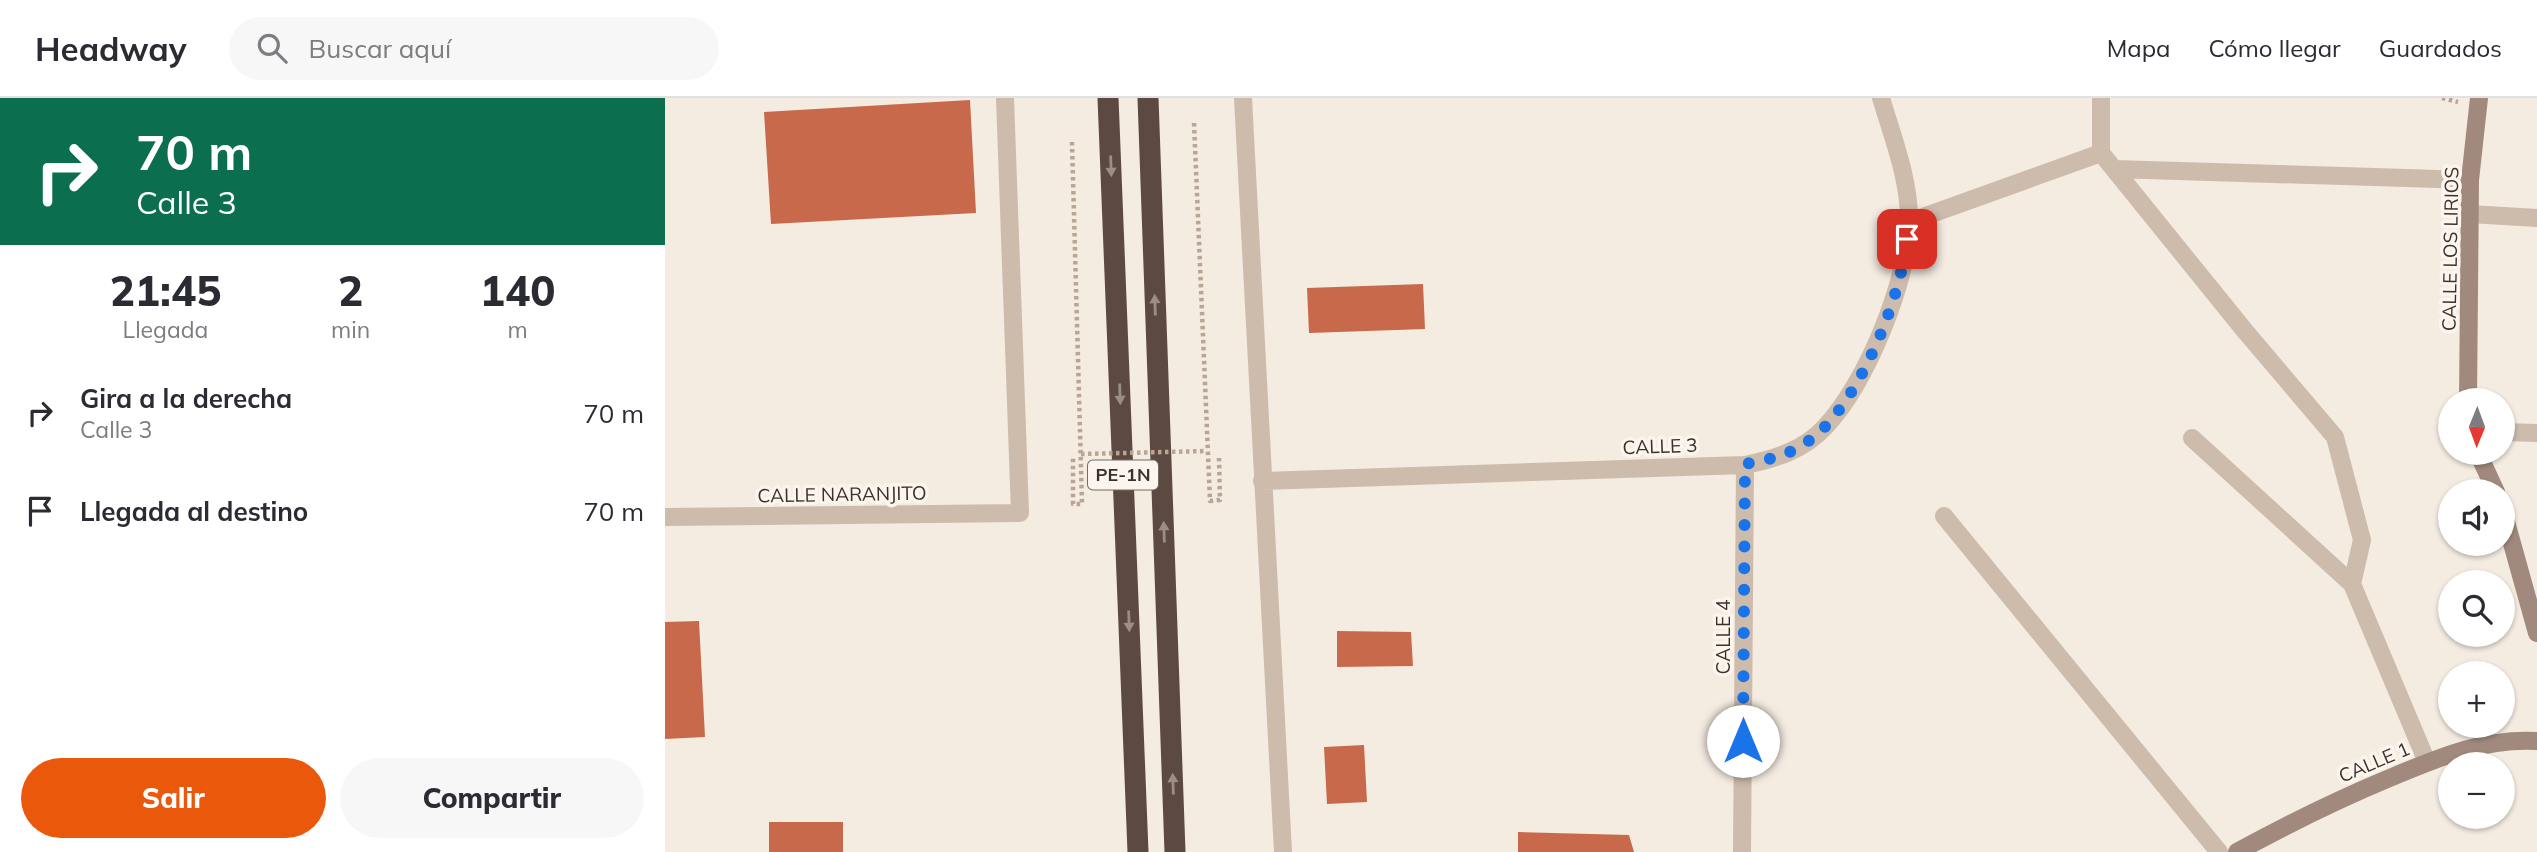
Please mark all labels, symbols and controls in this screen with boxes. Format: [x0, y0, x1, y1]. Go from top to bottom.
search box [229, 17, 719, 80]
text: Headway [35, 28, 187, 69]
icon: search [253, 29, 291, 67]
text: Buscar aquí [309, 32, 451, 65]
text: Mapa [2107, 33, 2170, 63]
text: Cómo llegar [2208, 33, 2341, 63]
text: Guardados [2379, 33, 2502, 63]
text: 70 m [136, 121, 252, 182]
icon: right [21, 126, 112, 217]
one-way arrow [1105, 155, 1116, 177]
street label: CALLE LOS LIRIOS [2437, 167, 2463, 331]
text: Calle 3 [136, 182, 237, 222]
pin [1877, 209, 1937, 269]
icon: arrive [1888, 220, 1926, 258]
text: 21:45 [110, 264, 221, 317]
text: 2 [338, 264, 363, 317]
text: 140 [480, 264, 555, 317]
one-way arrow [1150, 293, 1161, 315]
text: Llegada [123, 315, 208, 344]
text: min [331, 315, 370, 344]
text: m [507, 315, 528, 344]
text: Gira a la derecha [80, 382, 292, 415]
one-way arrow [1114, 383, 1125, 405]
north arrow [2438, 388, 2515, 466]
map controls [2438, 388, 2515, 829]
icon: right [21, 394, 59, 432]
text: 70 m [583, 397, 644, 430]
text: Calle 3 [80, 415, 152, 444]
street label: CALLE 3 [1622, 433, 1698, 459]
road number: PE-1N [1088, 460, 1158, 489]
button: sound [2438, 479, 2515, 556]
street label: CALLE NARANJITO [757, 481, 927, 507]
icon: arrive [21, 492, 59, 530]
text: Llegada al destino [80, 495, 308, 528]
text: 70 m [583, 495, 644, 528]
one-way arrow [1158, 521, 1169, 543]
button: search [2438, 570, 2515, 647]
street label: CALLE 4 [1711, 600, 1735, 674]
one-way arrow [1124, 610, 1135, 632]
button: + [2438, 661, 2515, 738]
position arrow [1706, 704, 1780, 778]
street label: CALLE 1 [2335, 736, 2413, 788]
button: − [2438, 752, 2515, 829]
button: Salir [21, 758, 326, 838]
button: Compartir [340, 758, 644, 838]
one-way arrow [1167, 773, 1178, 795]

